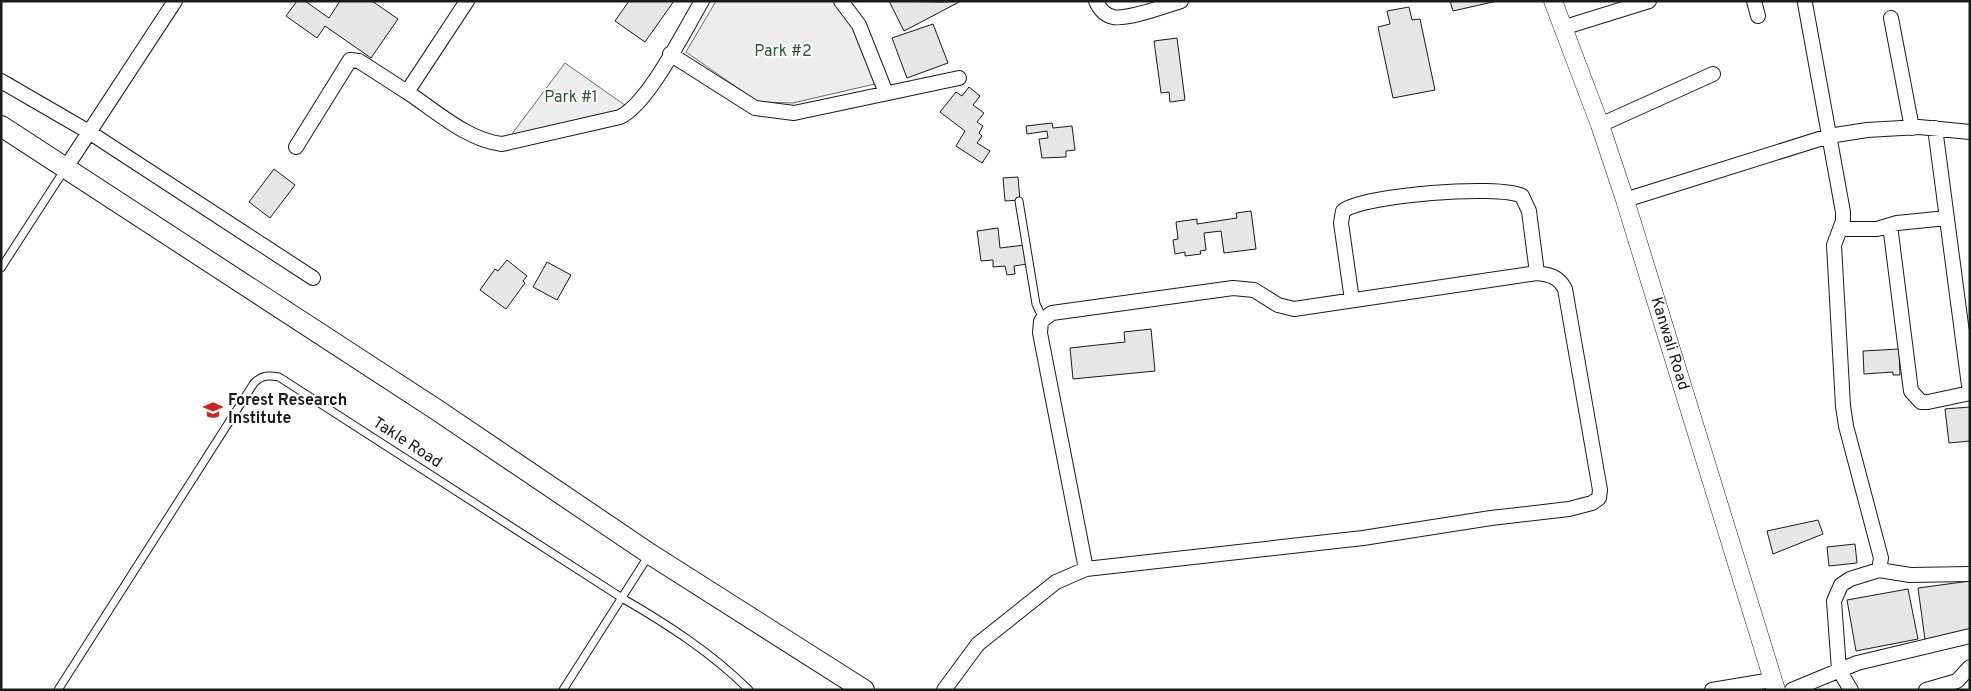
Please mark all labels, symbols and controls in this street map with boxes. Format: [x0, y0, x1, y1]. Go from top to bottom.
park label: Park #2 [754, 42, 812, 62]
park label: Park #1 [544, 88, 598, 108]
street label: Kanwali Road [1645, 295, 1693, 393]
place label: Forest Research Institute [228, 391, 347, 429]
school or university icon: Forest Research Institute [202, 399, 224, 421]
street label: Takle Road [369, 413, 445, 473]

